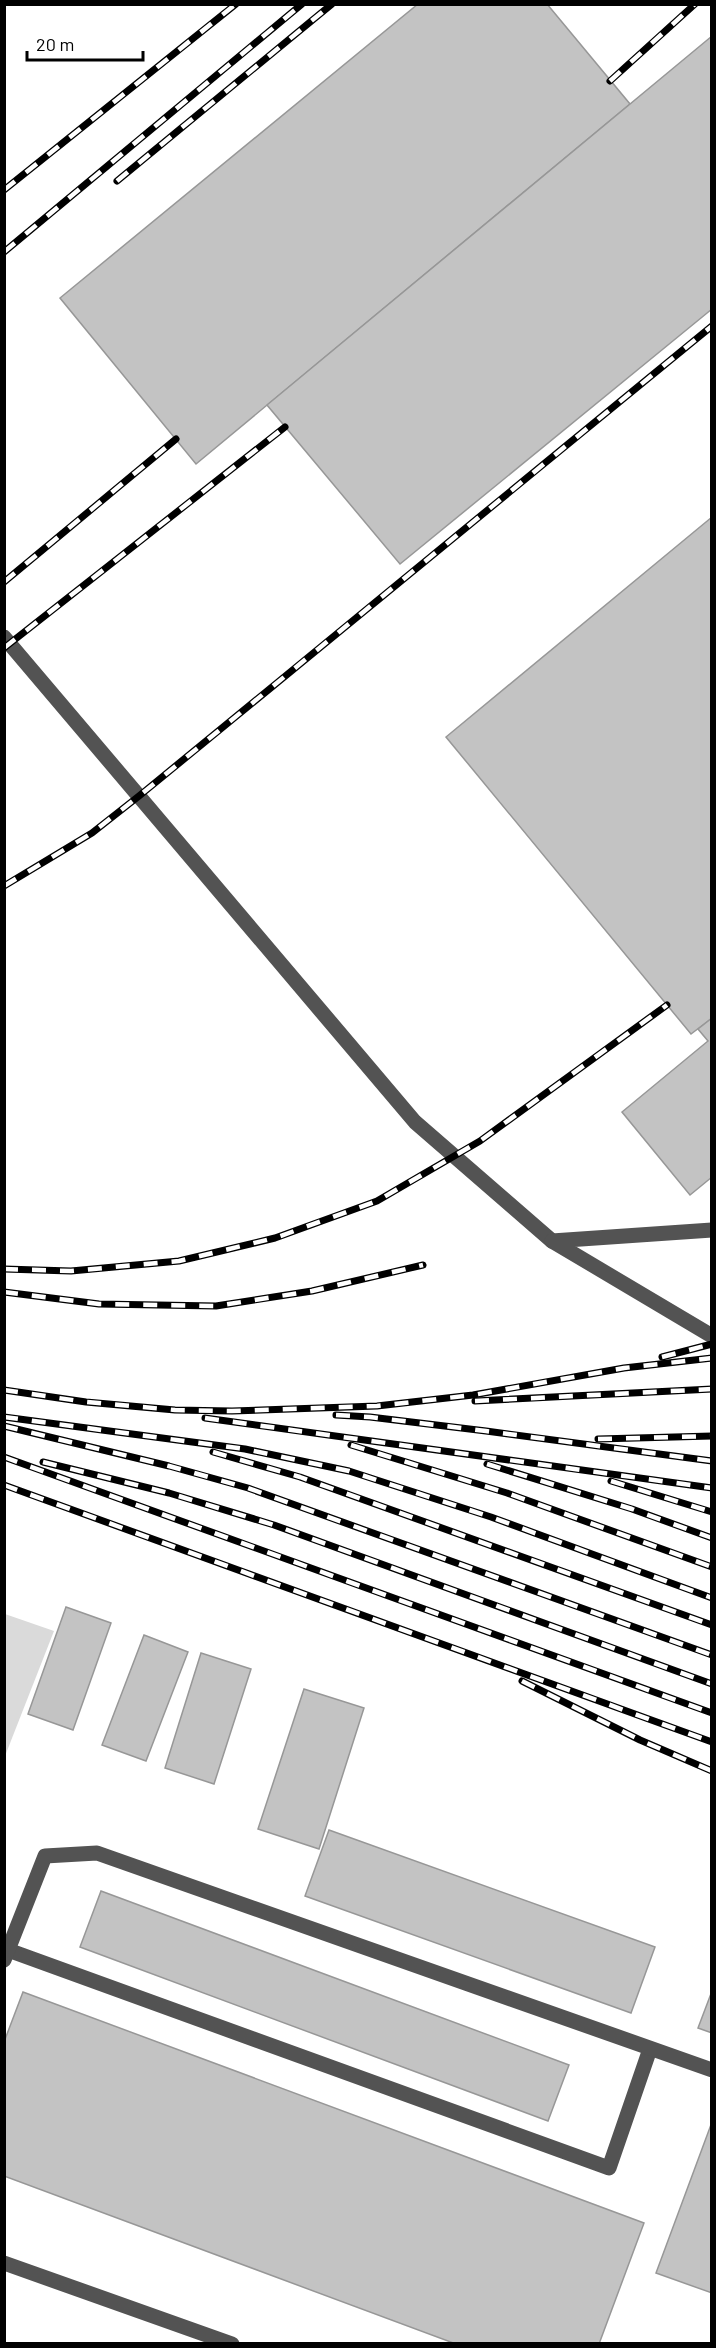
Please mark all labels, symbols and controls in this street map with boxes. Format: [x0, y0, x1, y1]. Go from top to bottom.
scale bar [27, 24, 142, 62]
text: 20 m [36, 33, 74, 55]

